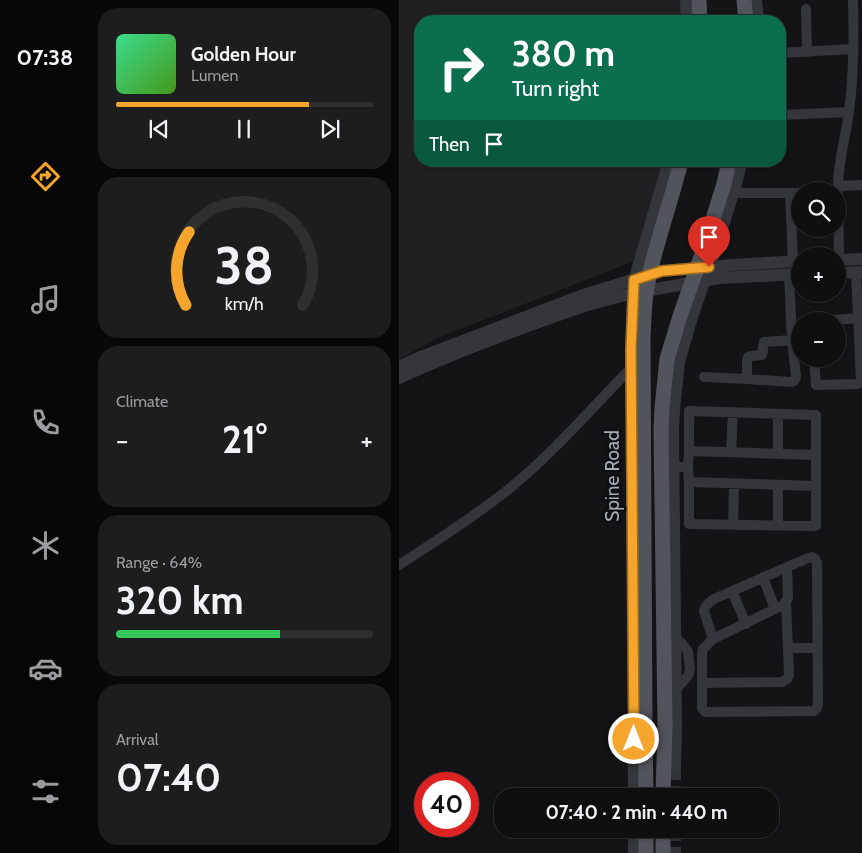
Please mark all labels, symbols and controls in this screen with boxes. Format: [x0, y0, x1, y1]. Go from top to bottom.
text: 380 m [512, 32, 615, 75]
icon: right [429, 35, 494, 100]
text: Golden Hour [191, 43, 296, 66]
text: 07:38 [17, 44, 73, 71]
text: Lumen [191, 66, 238, 85]
text: Turn right [512, 75, 599, 102]
icon: previous [145, 115, 173, 143]
icon: pause [230, 115, 258, 143]
icon: next [316, 115, 344, 143]
icon: arrive [480, 130, 508, 158]
text: Then [429, 133, 470, 156]
icon: directions [28, 159, 63, 194]
map controls [791, 182, 846, 367]
button: search [791, 182, 846, 237]
pin [688, 216, 730, 267]
icon: arrive [695, 223, 723, 251]
text: 38 [215, 234, 274, 297]
button: + [791, 247, 846, 302]
icon: music [28, 282, 63, 317]
text: km/h [225, 293, 264, 314]
button: − [791, 312, 846, 367]
text: Climate [116, 392, 168, 411]
icon: phone [28, 405, 63, 440]
text: 21° [222, 416, 267, 463]
text: − [116, 423, 128, 457]
text: + [361, 423, 373, 457]
street label: Spine Road [601, 430, 624, 522]
icon: climate [28, 528, 63, 563]
text: Range · 64% [116, 553, 202, 572]
text: 320 km [116, 577, 243, 624]
icon: car [28, 651, 63, 686]
position arrow [607, 712, 659, 764]
text: Arrival [116, 730, 159, 749]
text: 07:40 [116, 754, 221, 801]
speed limit sign: 40 [414, 772, 479, 837]
icon: filters [28, 774, 63, 809]
text: 07:40 · 2 min · 440 m [545, 801, 728, 824]

